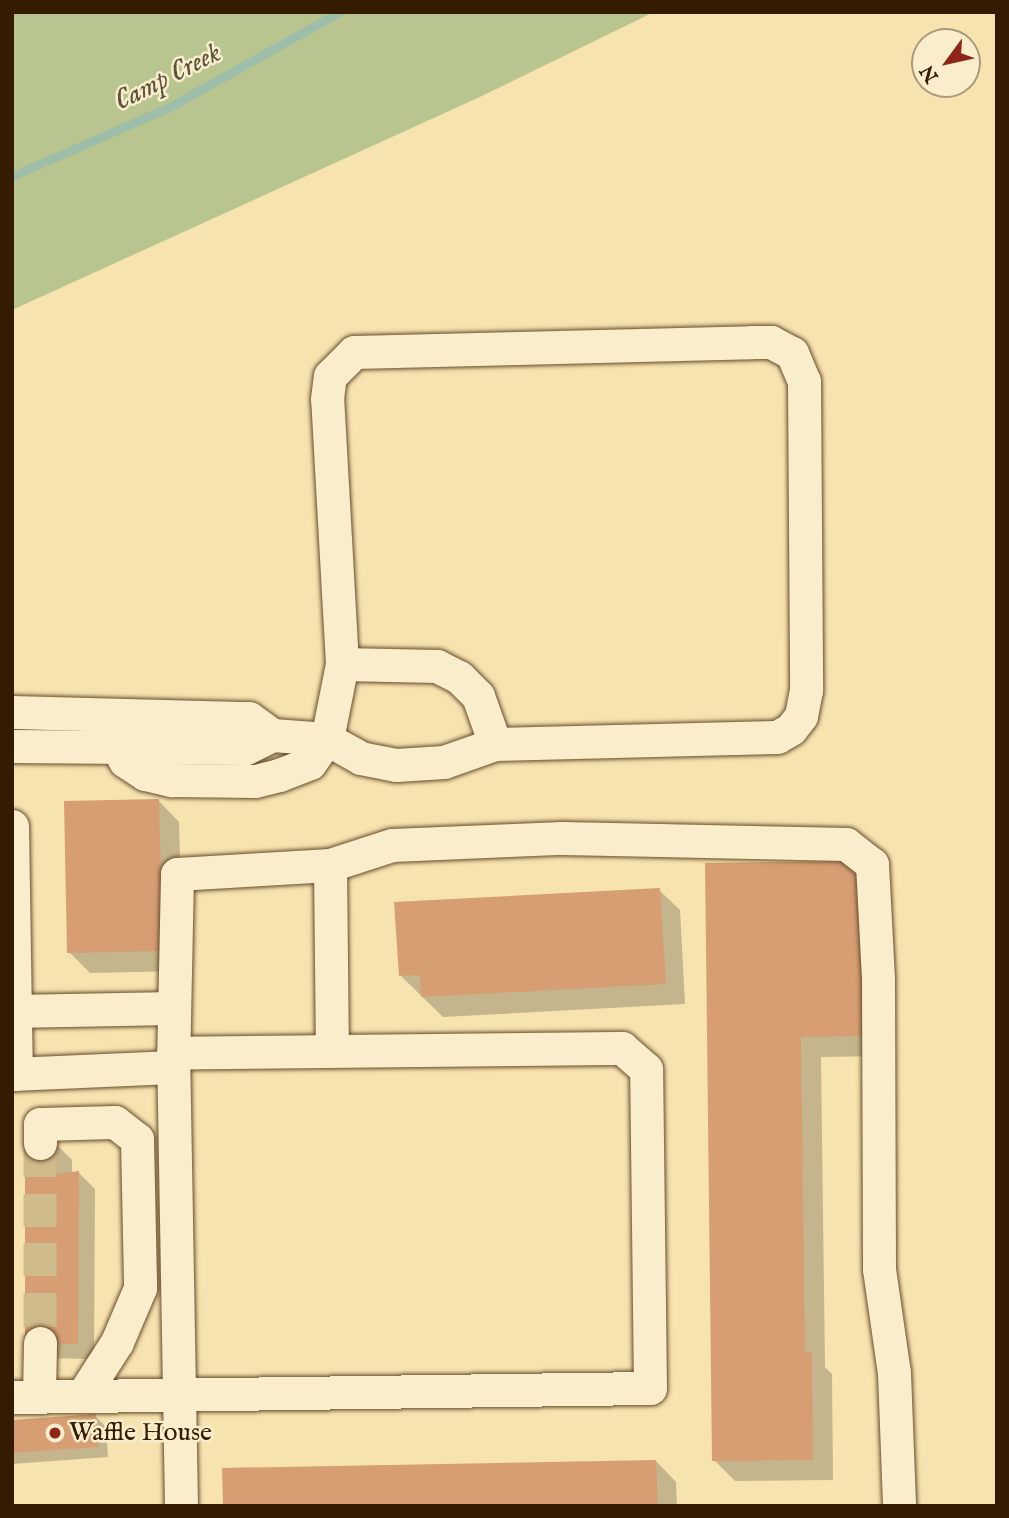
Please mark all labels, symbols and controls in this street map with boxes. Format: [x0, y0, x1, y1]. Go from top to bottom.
north arrow [911, 28, 981, 98]
water label: Camp Creek [109, 37, 227, 119]
text: N [916, 60, 945, 87]
place label: Waffle House [69, 1417, 212, 1449]
marker: Waffle House [47, 1425, 63, 1441]

